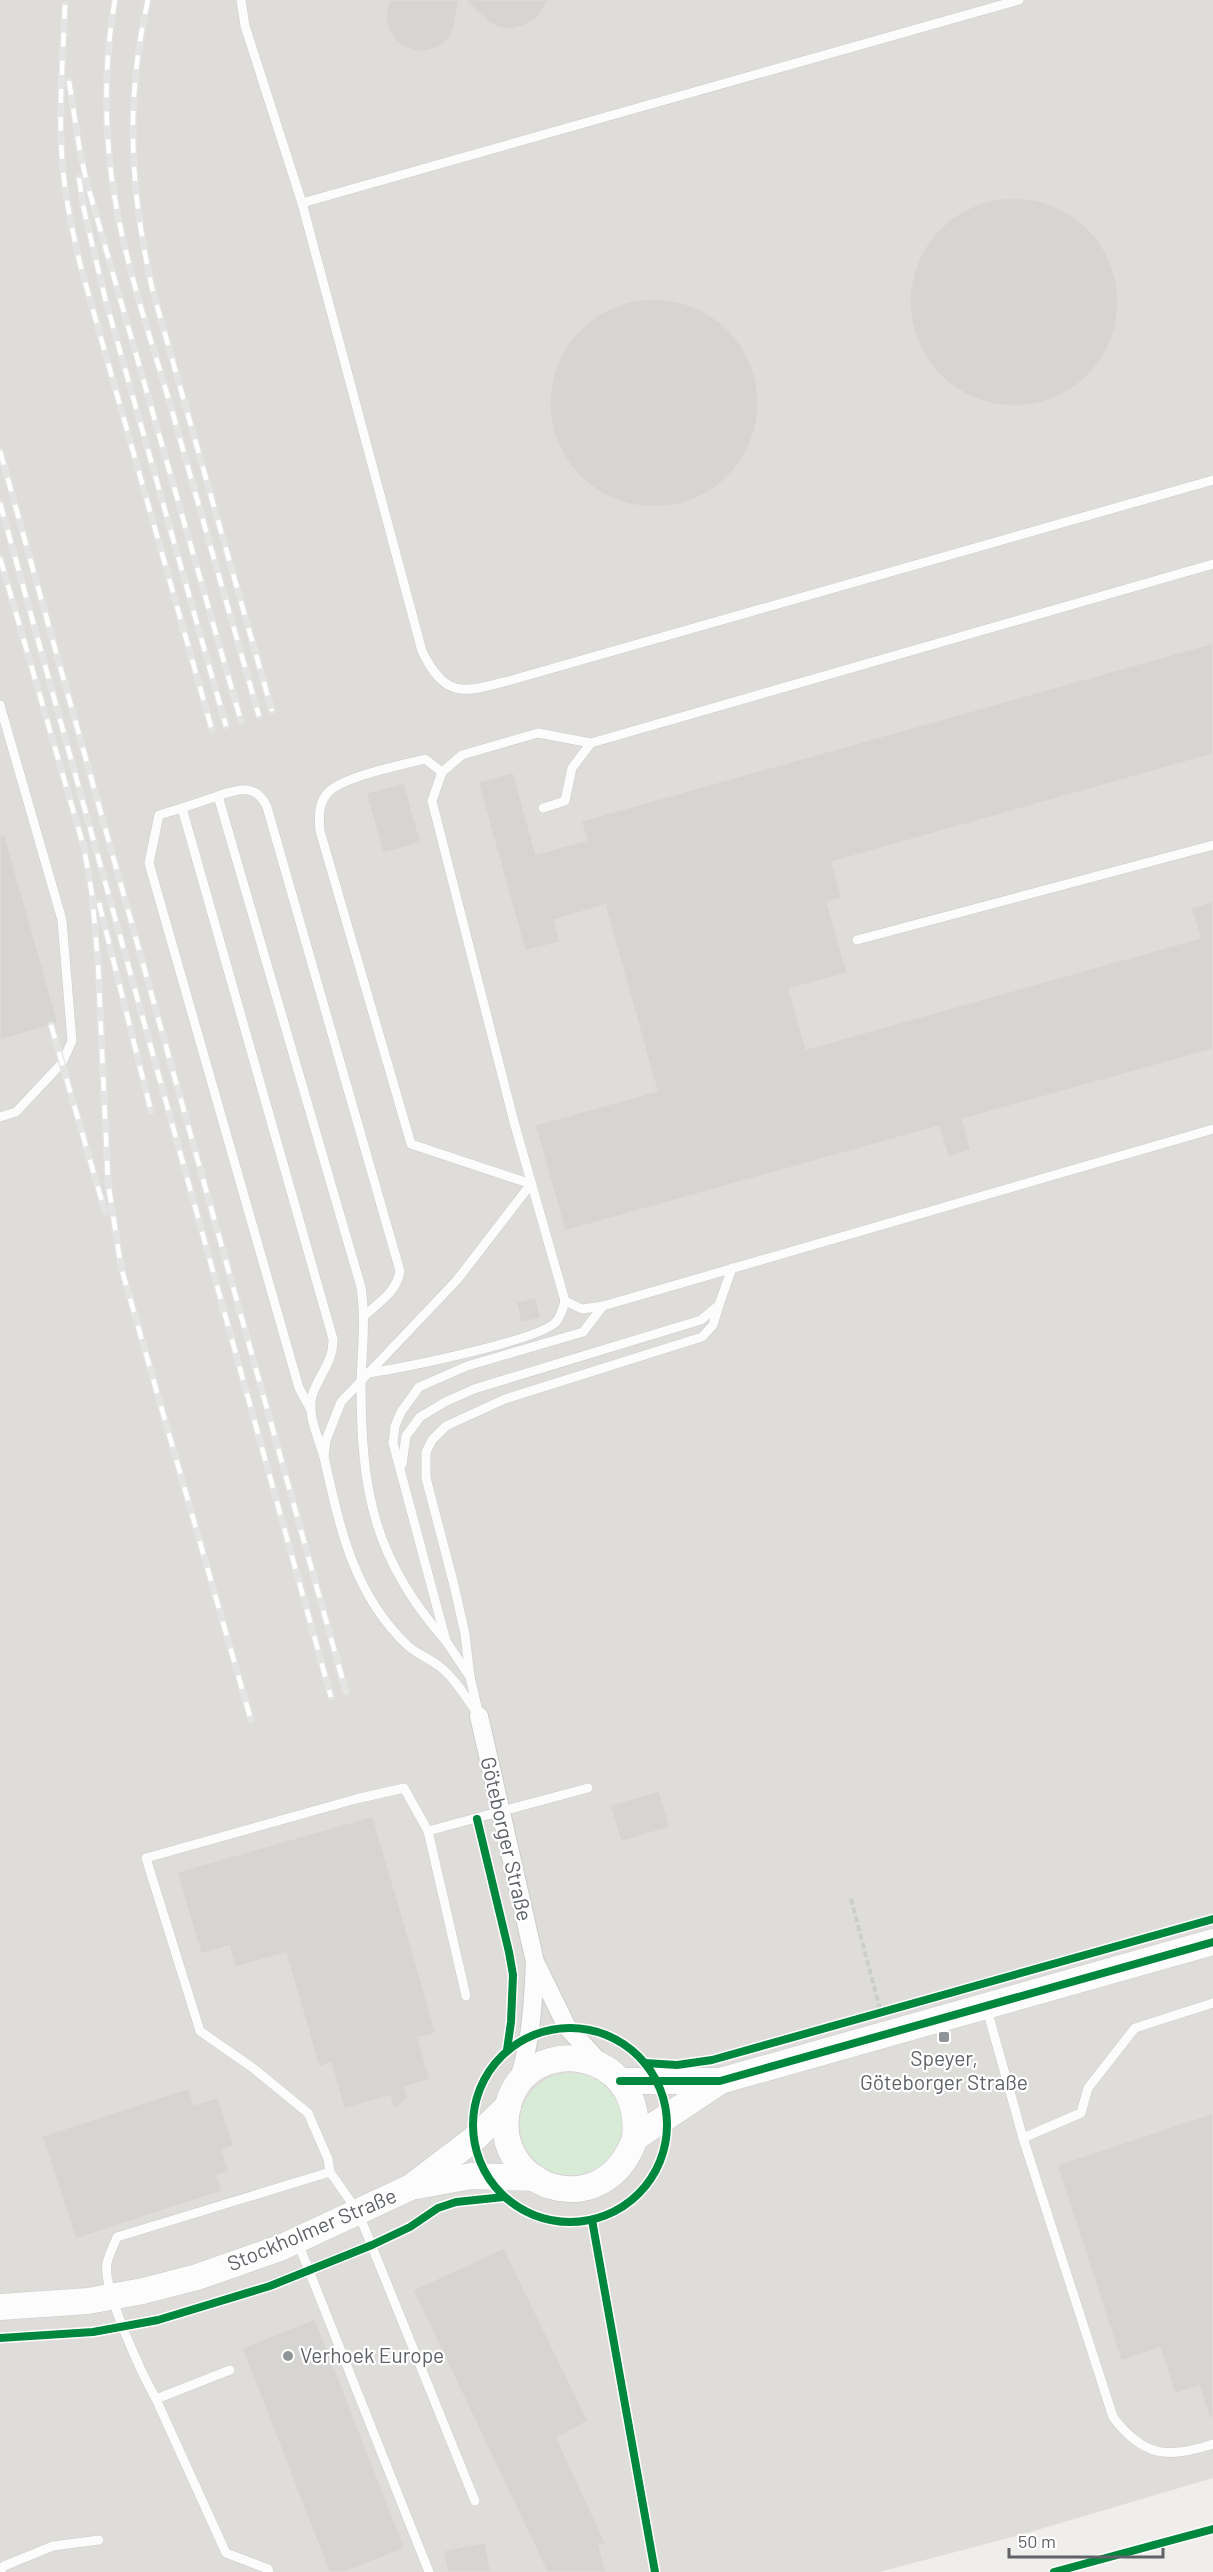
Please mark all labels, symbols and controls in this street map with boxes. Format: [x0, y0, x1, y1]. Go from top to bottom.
street label: Göteborger Straße [476, 1754, 539, 1923]
marker: Speyer, Göteborger Straße [937, 2030, 951, 2044]
place label: Speyer, Göteborger Straße [860, 2045, 1028, 2094]
street label: Stockholmer Straße [223, 2182, 400, 2276]
place label: Verhoek Europe [300, 2342, 444, 2367]
marker: Verhoek Europe [281, 2349, 295, 2363]
scale bar [1009, 2521, 1164, 2559]
text: 50 m [1018, 2530, 1056, 2552]

